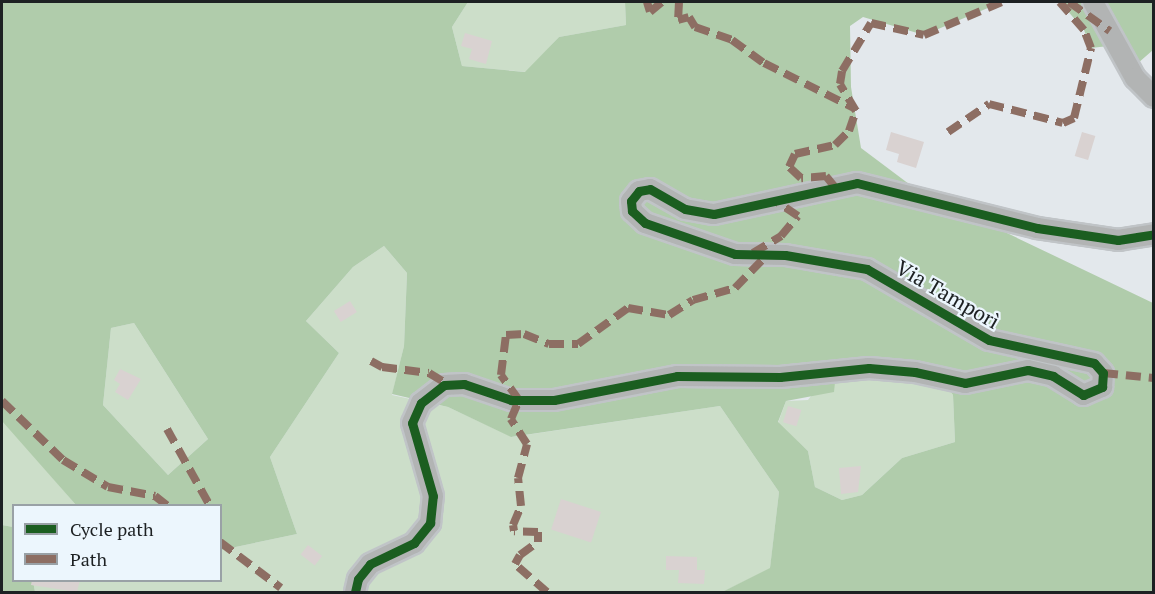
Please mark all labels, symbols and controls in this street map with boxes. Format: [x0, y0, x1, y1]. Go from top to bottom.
street label: Via Tamporì [892, 254, 1004, 334]
legend [12, 504, 222, 582]
text: Cycle path [70, 517, 154, 541]
text: Path [70, 547, 107, 571]

